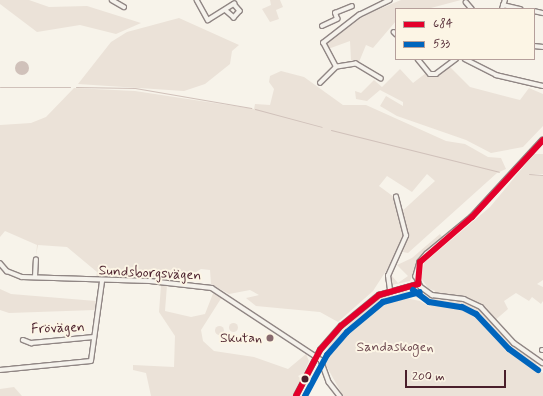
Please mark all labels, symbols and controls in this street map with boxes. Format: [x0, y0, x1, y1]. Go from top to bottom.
legend [395, 8, 535, 60]
text: 684 [433, 16, 453, 32]
text: 533 [433, 36, 450, 52]
street label: Sundsborgsvägen [98, 262, 202, 284]
street label: Frövägen [31, 319, 85, 337]
place label: Skutan [220, 330, 262, 346]
marker: Skutan [265, 333, 275, 343]
park label: Sandaskogen [357, 339, 433, 355]
scale bar [407, 362, 508, 388]
text: 200 m [412, 369, 445, 385]
unlabelled marker [300, 374, 310, 384]

